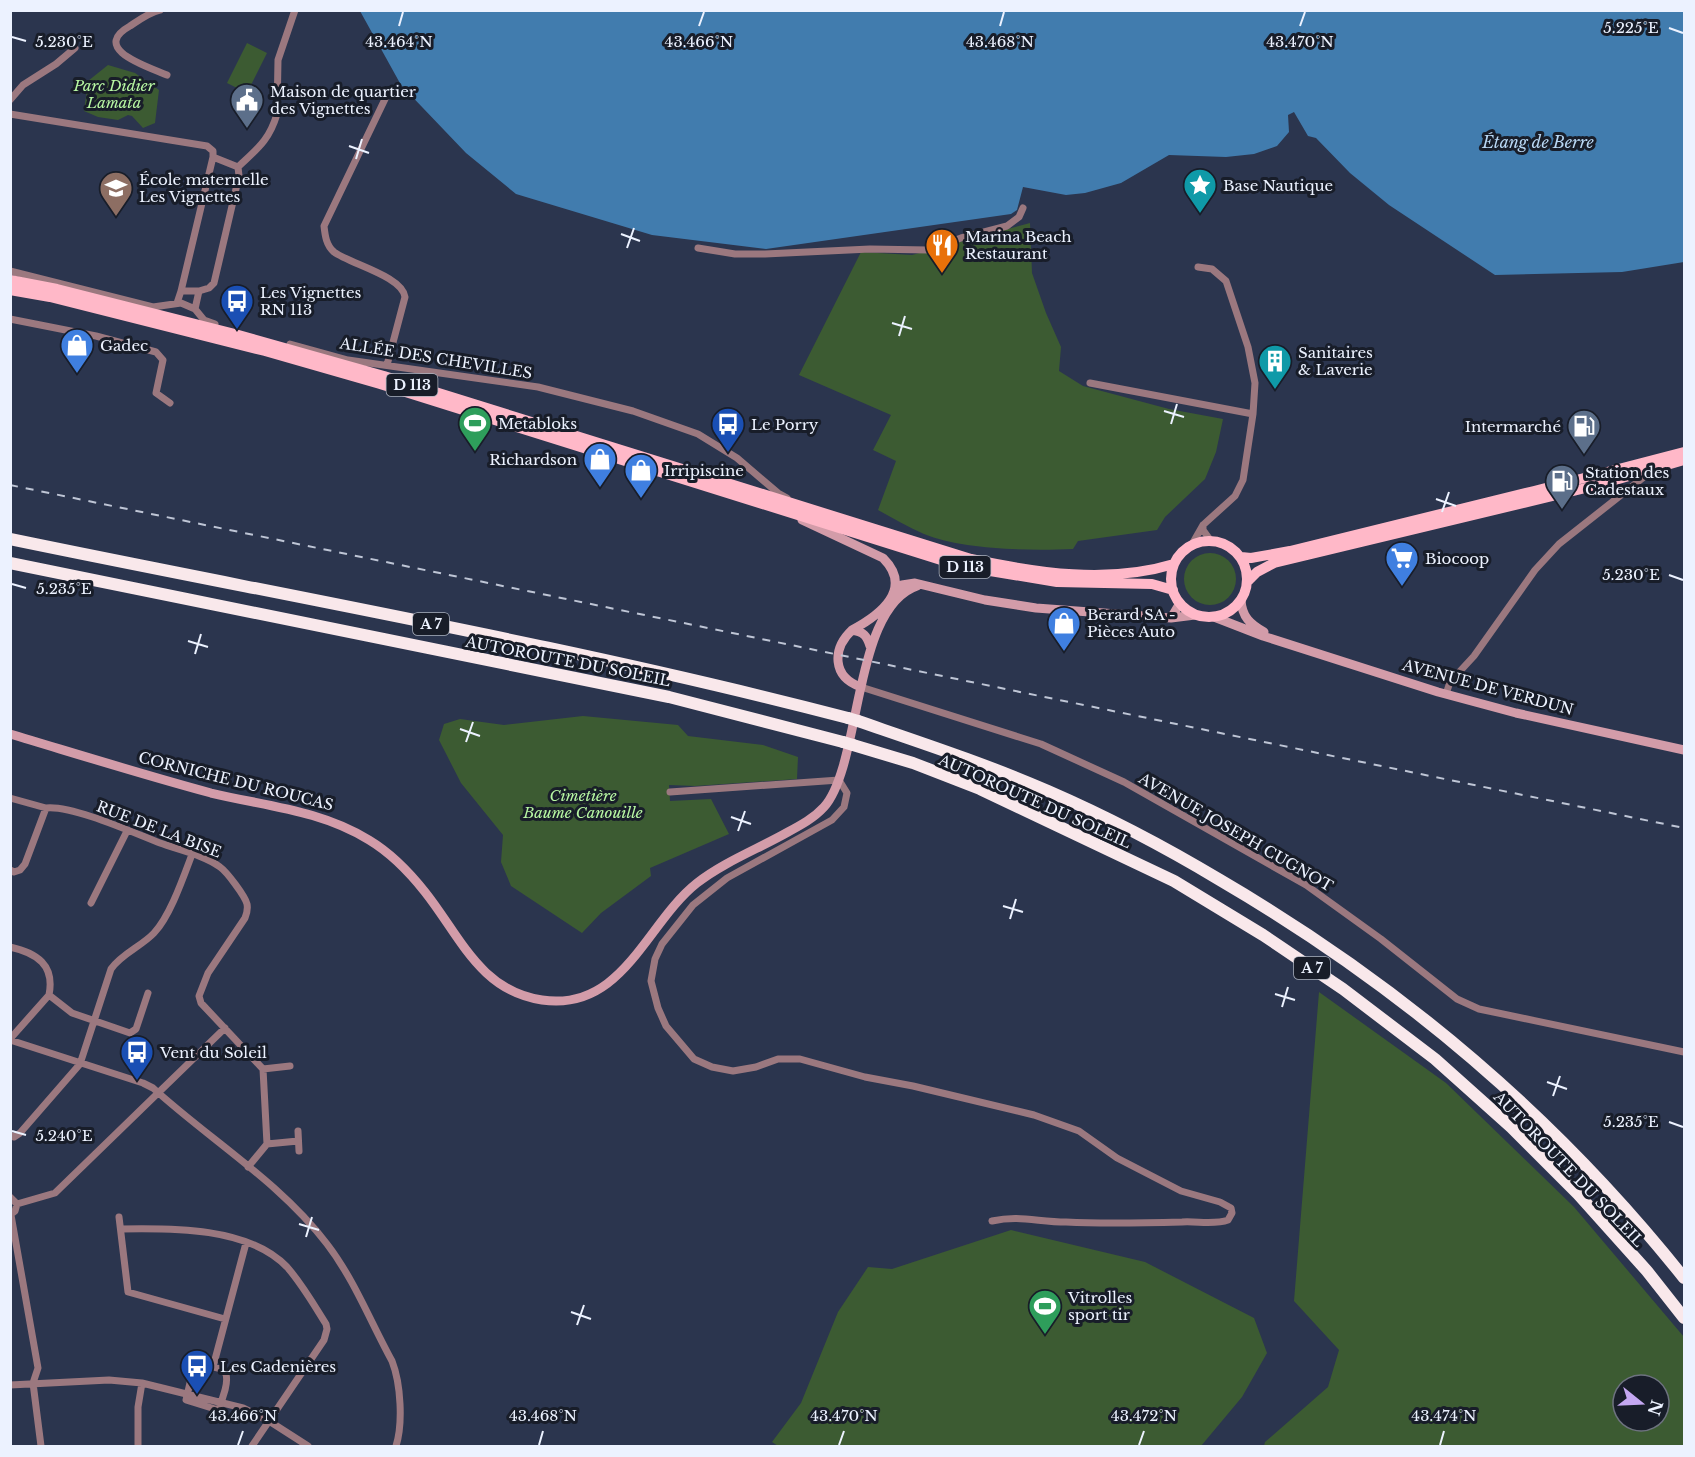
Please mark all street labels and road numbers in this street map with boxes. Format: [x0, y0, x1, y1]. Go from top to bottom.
street label: ALLÉE DES CHEVILLES [337, 333, 534, 383]
road number: D 113 [386, 374, 438, 396]
road number: D 113 [940, 556, 990, 578]
road number: A 7 [413, 613, 449, 635]
street label: AUTOROUTE DU SOLEIL [463, 632, 672, 690]
street label: AVENUE DE VERDUN [1399, 655, 1576, 719]
street label: CORNICHE DU ROUCAS [136, 748, 336, 814]
street label: AUTOROUTE DU SOLEIL [935, 750, 1134, 852]
street label: AVENUE JOSEPH CUGNOT [1135, 768, 1336, 895]
street label: RUE DE LA BISE [94, 796, 224, 862]
road number: A 7 [1294, 957, 1330, 979]
street label: AUTOROUTE DU SOLEIL [1489, 1087, 1648, 1251]

